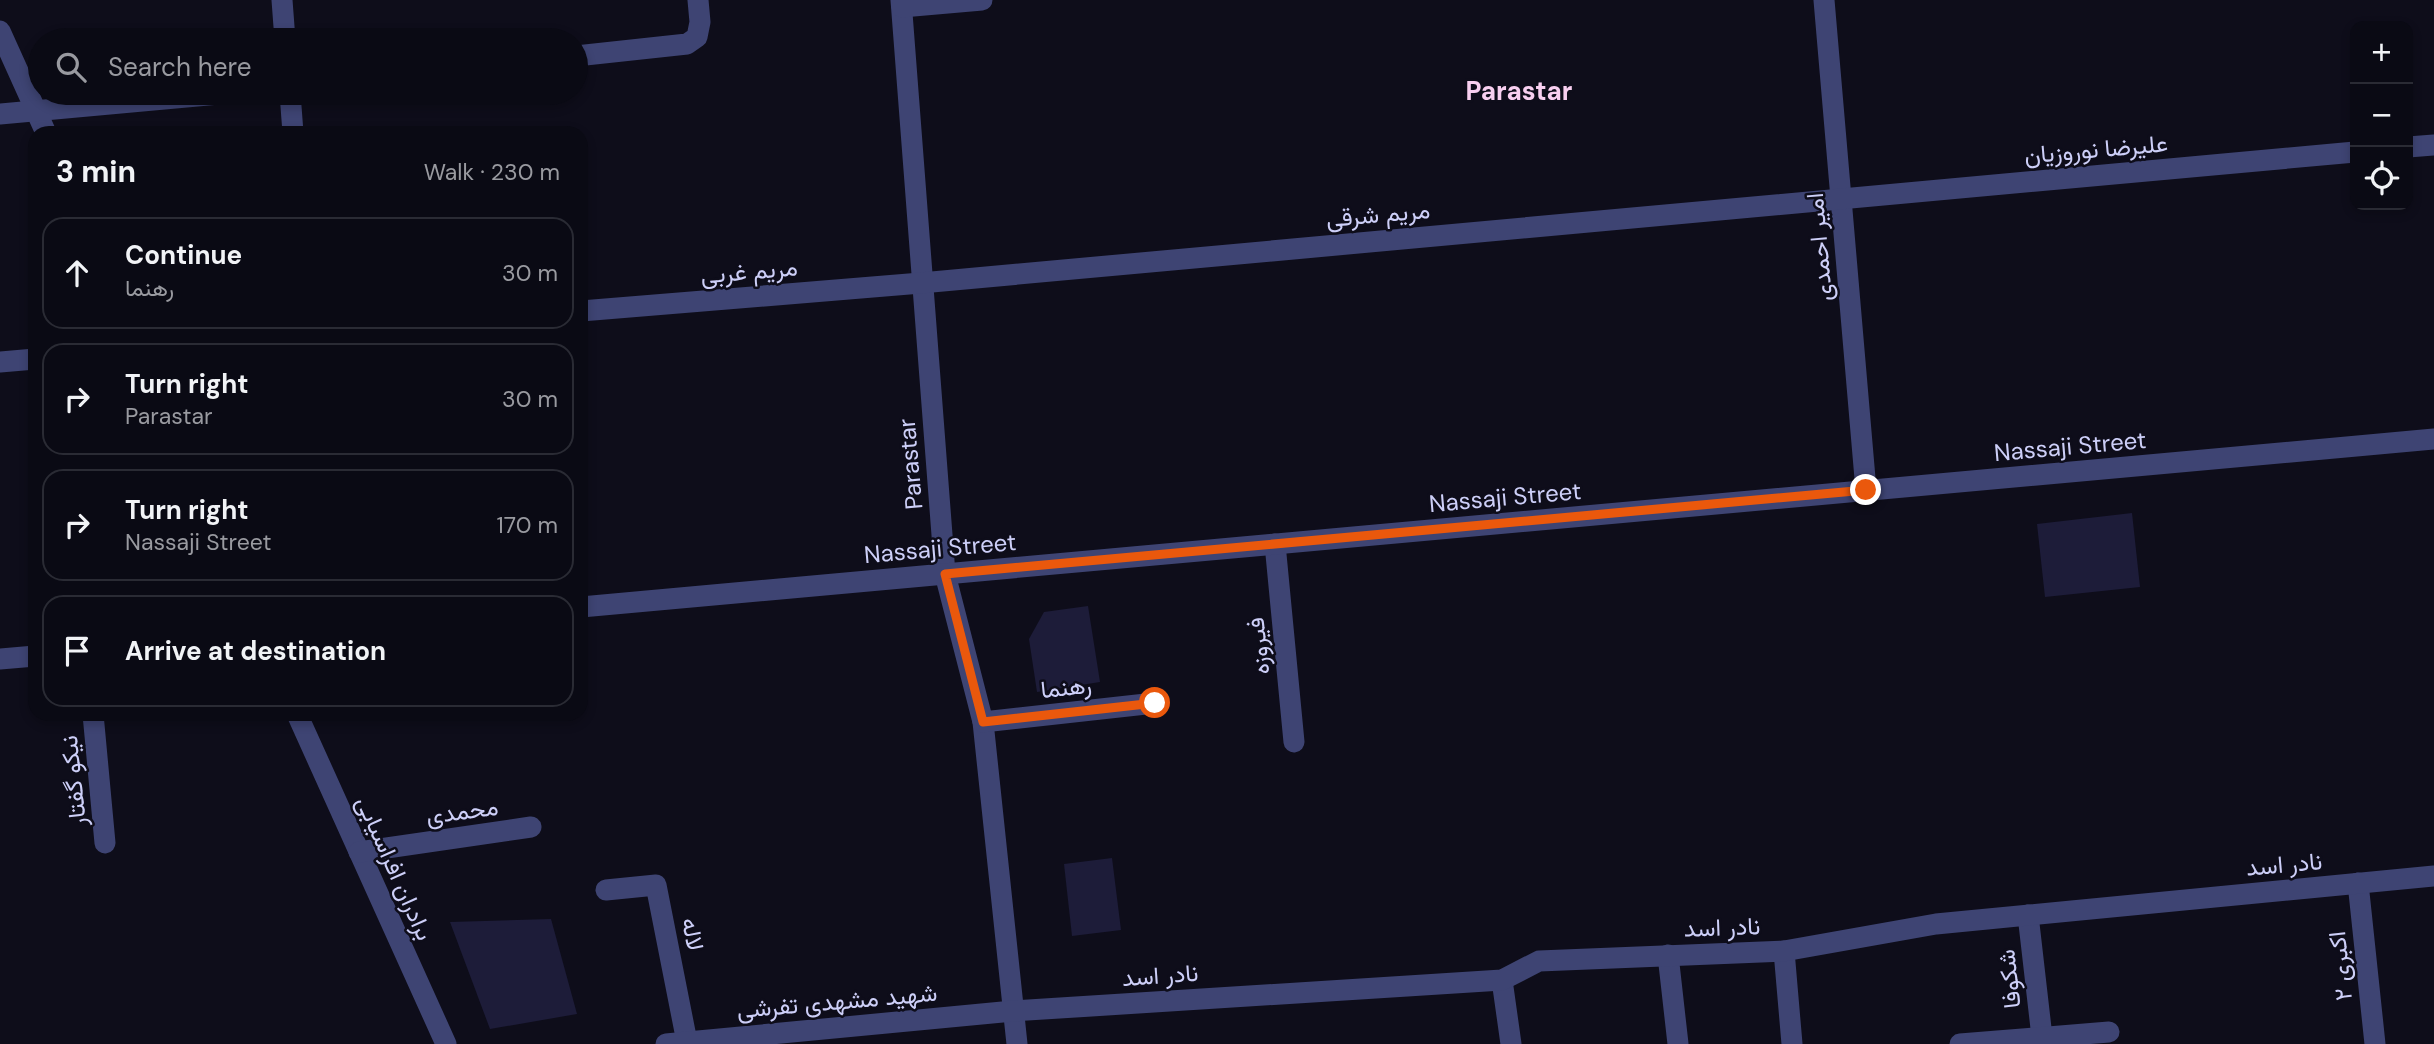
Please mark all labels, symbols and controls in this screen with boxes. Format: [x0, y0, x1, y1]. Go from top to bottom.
map controls [2350, 21, 2413, 210]
button: + [2350, 21, 2413, 84]
search box [28, 28, 588, 105]
icon: search [52, 48, 90, 86]
text: Search here [108, 50, 251, 84]
district label: Parastar [1466, 74, 1573, 108]
button: − [2350, 84, 2413, 147]
street label: علیرضا نوروزیان [2023, 127, 2169, 171]
button: locate [2350, 147, 2413, 210]
text: 3 min [56, 152, 136, 191]
text: Walk · 230 m [424, 157, 560, 187]
street label: امیر احمدی [1799, 192, 1839, 302]
street label: مریم شرقی [1325, 194, 1431, 235]
text: Continue [125, 238, 242, 272]
street label: مریم غربی [699, 251, 799, 292]
icon: ahead [58, 254, 96, 292]
text: 30 m [502, 258, 558, 288]
text: رهنما [125, 273, 174, 303]
text: Turn right [125, 367, 249, 401]
icon: right [58, 380, 96, 418]
text: 30 m [502, 384, 558, 414]
text: Parastar [125, 401, 212, 431]
street label: Parastar [891, 417, 929, 511]
street label: Nassaji Street [1993, 424, 2147, 468]
route end [1850, 474, 1881, 505]
street label: Nassaji Street [1428, 475, 1582, 519]
text: Turn right [125, 493, 249, 527]
icon: right [58, 506, 96, 544]
text: 170 m [497, 510, 558, 540]
street label: Nassaji Street [863, 526, 1017, 570]
text: Nassaji Street [125, 527, 271, 557]
street label: فیروزه [1240, 616, 1276, 676]
icon: arrive [58, 632, 96, 670]
text: Arrive at destination [125, 634, 386, 668]
street label: رهنما [1039, 669, 1093, 705]
route start [1139, 687, 1170, 718]
street label: نیکو گفتار [53, 734, 93, 829]
street label: برادران افراسیابی [349, 791, 441, 945]
street label: محمدی [424, 791, 500, 831]
street label: نادر اسد [2245, 845, 2323, 883]
street label: نادر اسد [1683, 910, 1761, 944]
street label: لاله [675, 915, 711, 953]
street label: اکبری ۲ [2321, 930, 2359, 1002]
street label: شکوفا [1990, 948, 2028, 1010]
street label: نادر اسد [1121, 957, 1199, 993]
street label: شهید مشهدی تفرشی [736, 977, 938, 1025]

